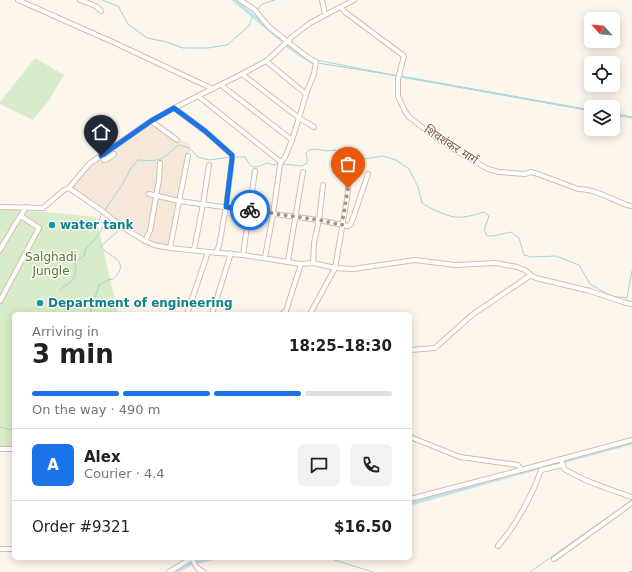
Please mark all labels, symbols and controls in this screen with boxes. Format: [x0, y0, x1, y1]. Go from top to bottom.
north arrow [584, 12, 620, 48]
map controls [584, 12, 620, 136]
button: locate [584, 56, 620, 92]
button: layers [584, 100, 620, 136]
pin [84, 115, 118, 156]
icon: home [90, 121, 112, 143]
street label: शिवशंकर मार्ग [422, 122, 482, 168]
pin [331, 147, 365, 188]
icon: bag [337, 153, 359, 175]
courier [230, 190, 270, 230]
icon: bike [239, 199, 261, 221]
place label: water tank [60, 218, 135, 232]
marker: water tank [47, 220, 57, 230]
park label: Salghadi Jungle [25, 250, 77, 278]
place label: Department of engineering [48, 296, 233, 310]
marker: Department of engineering [35, 298, 45, 308]
text: Arriving in [32, 324, 99, 339]
text: 18:25–18:30 [289, 337, 392, 355]
text: 3 min [32, 339, 114, 369]
text: On the way · 490 m [32, 402, 160, 417]
button: chat [298, 444, 340, 486]
button: phone [350, 444, 392, 486]
text: Alex [84, 448, 121, 466]
text: A [47, 456, 59, 474]
text: Courier · 4.4 [84, 466, 165, 481]
text: Order #9321 [32, 518, 130, 536]
text: $16.50 [334, 518, 392, 536]

